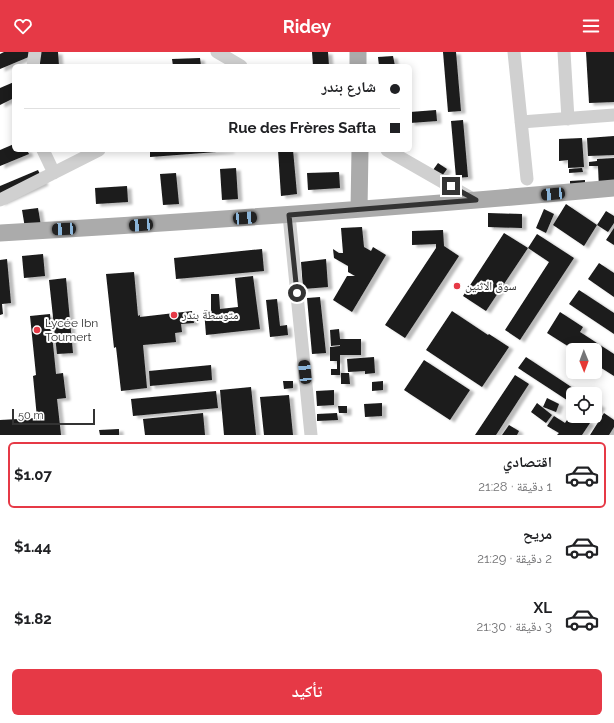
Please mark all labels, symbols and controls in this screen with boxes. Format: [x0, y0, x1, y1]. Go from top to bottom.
icon: heart [12, 15, 34, 37]
icon: menu [580, 15, 602, 37]
text: Ridey [283, 16, 331, 37]
text: شارع بندر [321, 78, 376, 96]
text: Rue des Frères Safta [228, 119, 376, 137]
route end [442, 177, 460, 195]
car [541, 187, 565, 201]
car [233, 211, 257, 225]
car [129, 218, 153, 232]
car [52, 222, 76, 236]
place label: ﺳﻮق اﻻﺛﻨﻴﻦ [465, 279, 517, 293]
marker: ﺳﻮق اﻻﺛﻨﻴﻦ [452, 281, 462, 291]
route start [288, 284, 306, 302]
place label: متوسطة بندر [181, 308, 238, 322]
marker: متوسطة بندر [169, 310, 179, 320]
place label: Lycée Ibn Toumert [45, 316, 98, 344]
marker: Lycée Ibn Toumert [32, 325, 42, 335]
north arrow [566, 343, 602, 379]
map controls [566, 343, 602, 423]
car [298, 359, 312, 385]
button: locate [566, 387, 602, 423]
scale bar [12, 407, 95, 426]
text: 50 m [18, 409, 44, 422]
text: اقتصادي [503, 453, 552, 471]
icon: car [564, 457, 600, 493]
text: $1.07 [14, 466, 52, 484]
text: 1 دقيقة · 21:28 [478, 479, 552, 494]
text: مريح [523, 525, 552, 543]
icon: car [564, 529, 600, 565]
text: $1.44 [14, 538, 51, 556]
text: 2 دقيقة · 21:29 [477, 551, 552, 566]
text: XL [534, 599, 552, 617]
icon: car [564, 601, 600, 637]
text: $1.82 [14, 610, 52, 628]
text: 3 دقيقة · 21:30 [477, 619, 552, 634]
button: تأكيد [12, 669, 602, 715]

